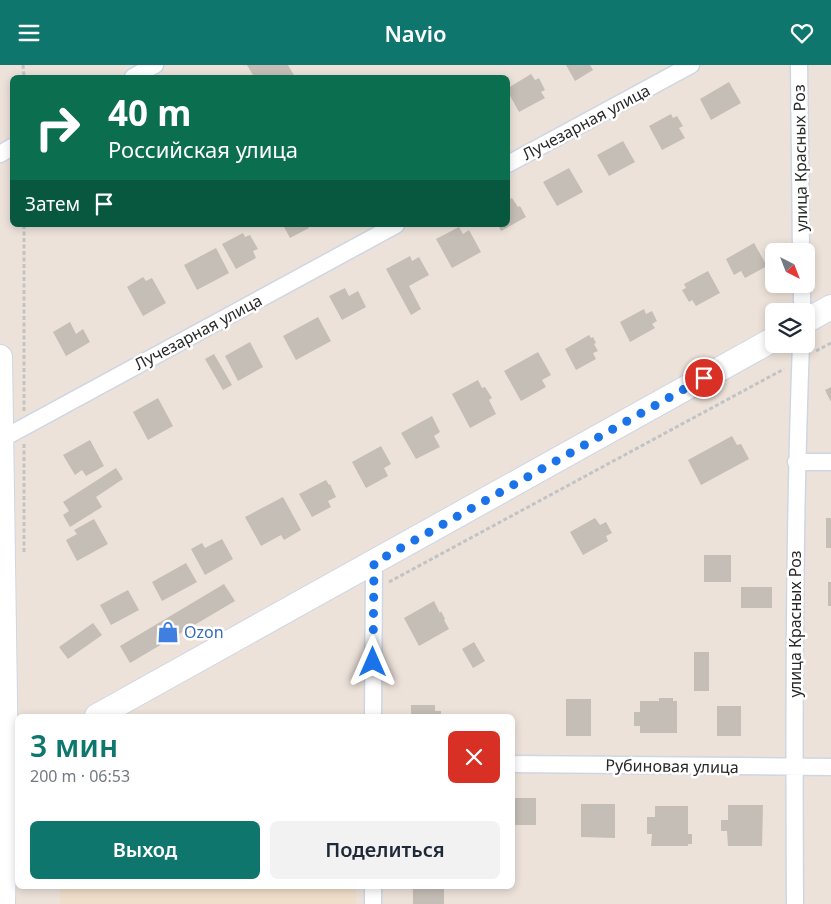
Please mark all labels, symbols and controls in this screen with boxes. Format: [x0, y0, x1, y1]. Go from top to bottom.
text: Navio [384, 18, 447, 48]
icon: menu [15, 19, 43, 47]
icon: heart [788, 19, 816, 47]
street label: Лучезарная улица [518, 79, 654, 165]
street label: улица Красных Роз [788, 84, 812, 232]
text: 40 m [108, 89, 191, 136]
icon: right [25, 95, 90, 160]
text: Российская улица [108, 134, 298, 164]
icon: arrive [90, 190, 118, 218]
text: Затем [25, 191, 80, 217]
north arrow [765, 243, 815, 293]
map controls [765, 243, 815, 353]
street label: Лучезарная улица [130, 289, 266, 375]
button: layers [765, 303, 815, 353]
pin [683, 357, 725, 399]
icon: arrive [690, 364, 718, 392]
street label: улица Красных Роз [784, 550, 806, 698]
shop icon: Ozon [155, 619, 181, 645]
place label: Ozon [184, 621, 224, 643]
position arrow [346, 635, 398, 687]
text: 3 мин [30, 725, 118, 766]
button: close [448, 731, 500, 783]
street label: Рубиновая улица [605, 754, 739, 778]
text: 200 m · 06:53 [30, 765, 130, 787]
button: Выход [30, 821, 260, 879]
button: Поделиться [270, 821, 500, 879]

